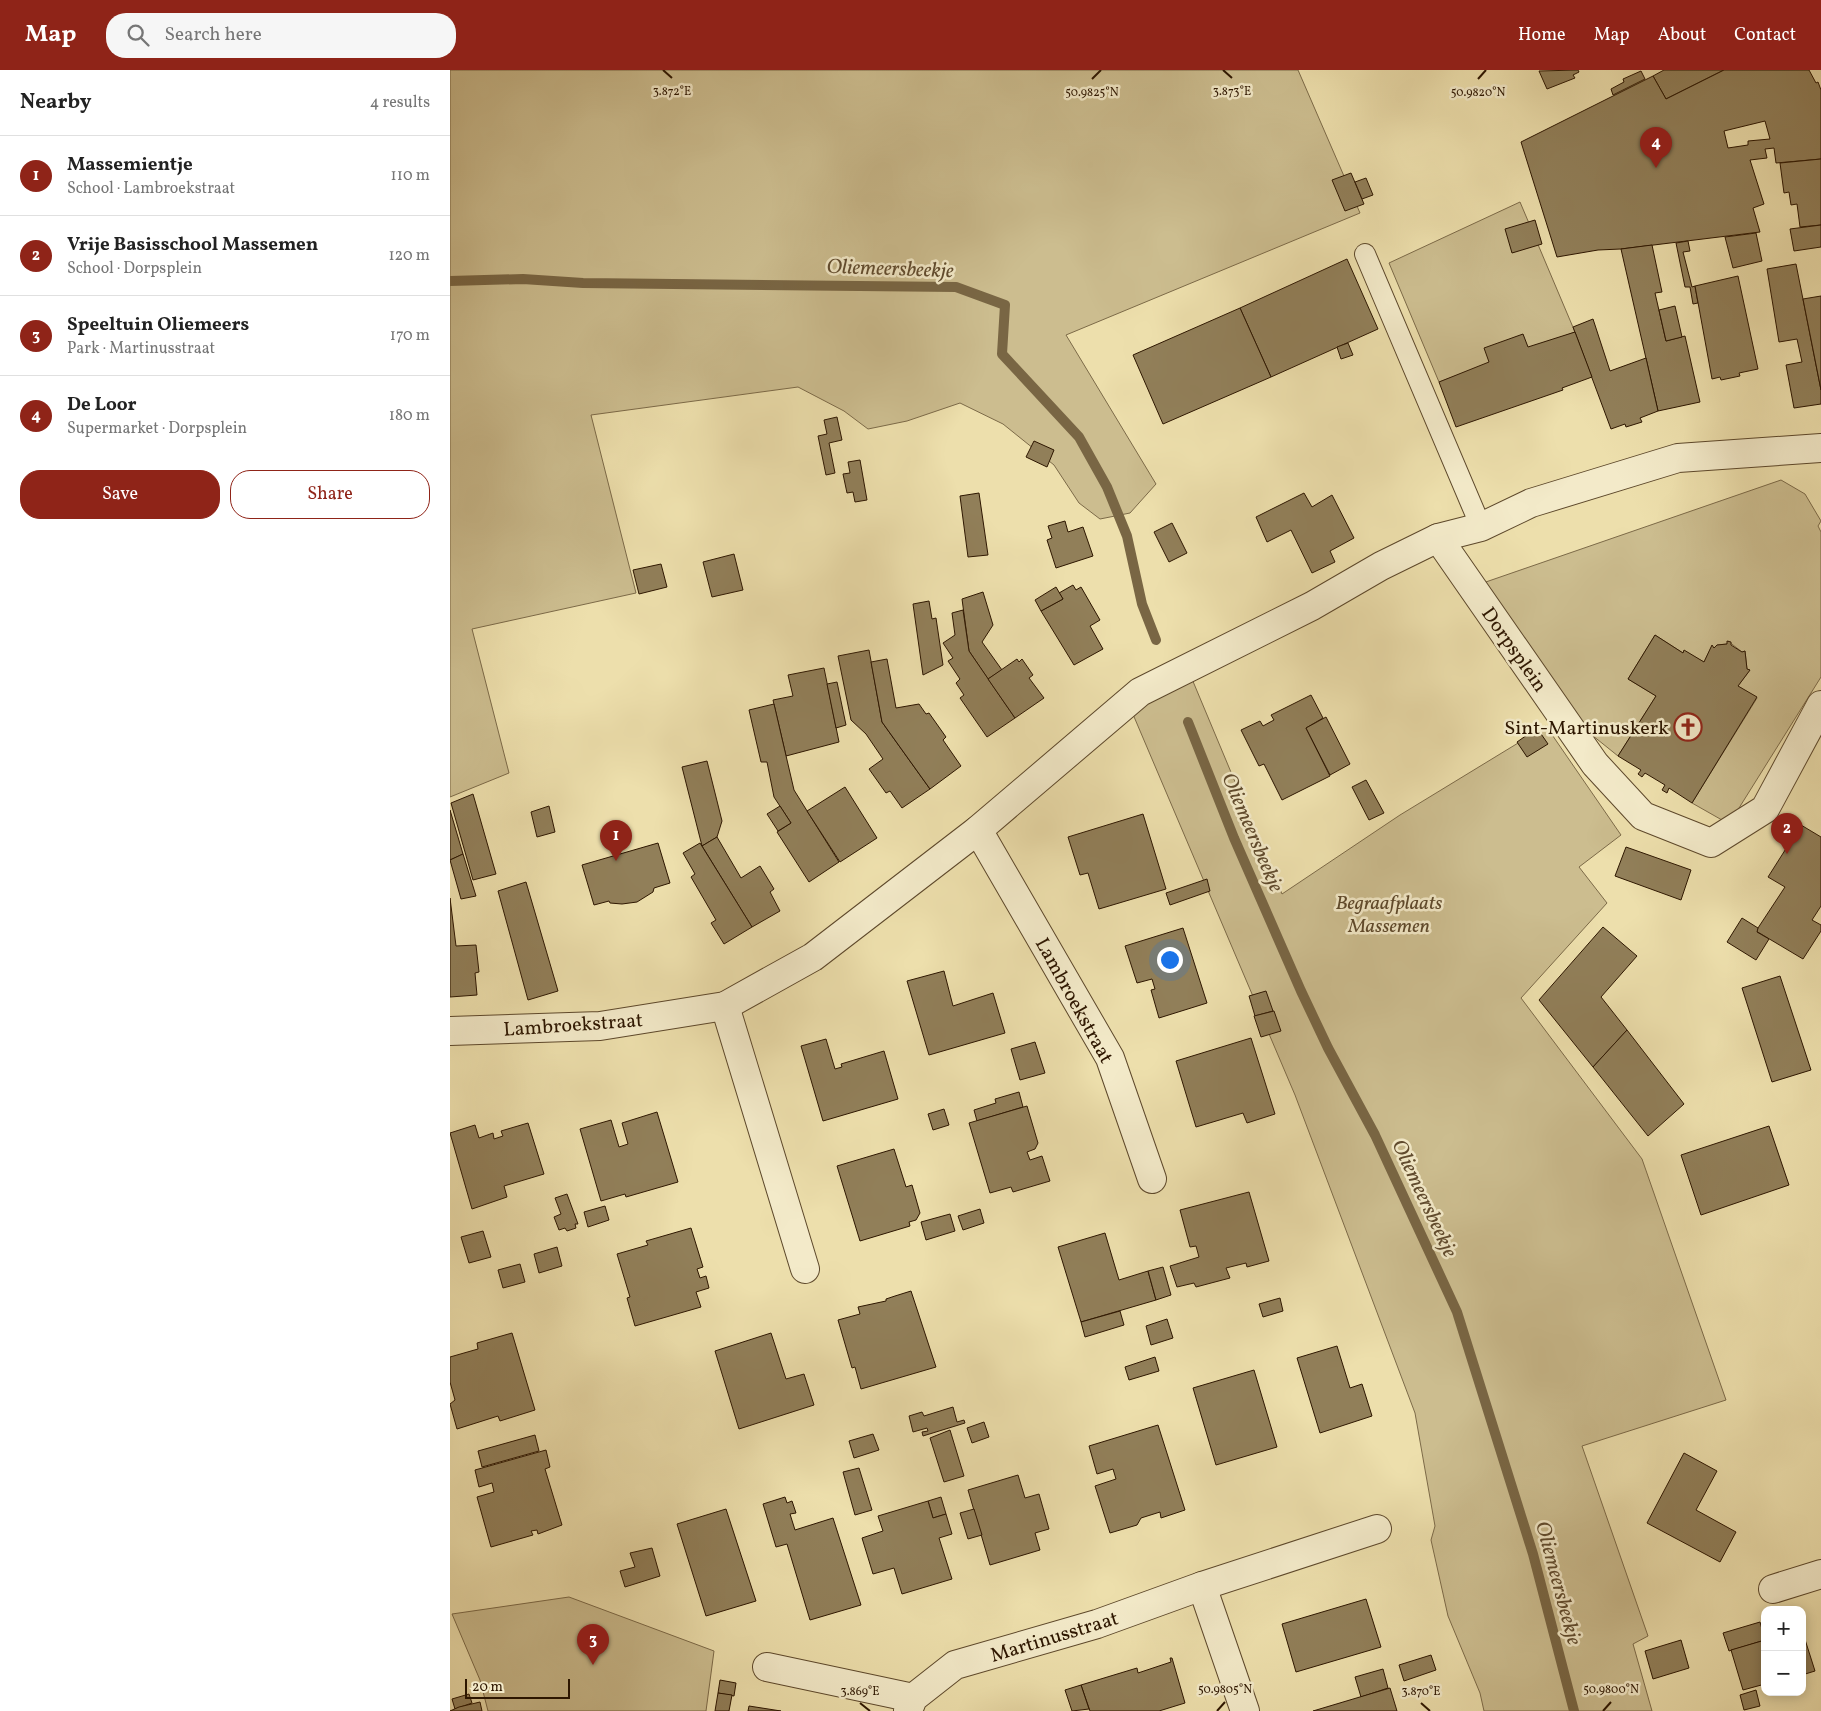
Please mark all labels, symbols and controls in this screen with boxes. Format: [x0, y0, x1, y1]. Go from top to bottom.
search box [106, 13, 456, 58]
text: Map [25, 18, 76, 52]
icon: search [124, 21, 152, 49]
text: Search here [164, 22, 262, 48]
text: Home [1518, 23, 1566, 48]
text: Map [1594, 23, 1630, 48]
text: About [1658, 23, 1706, 48]
text: Contact [1734, 23, 1796, 48]
text: 3.872°E [653, 84, 691, 100]
text: 3.873°E [1213, 84, 1251, 100]
text: 50.9825°N [1065, 85, 1119, 101]
text: 50.9820°N [1451, 85, 1505, 101]
text: Nearby [20, 88, 91, 117]
text: 4 results [370, 92, 430, 114]
pin: 4 [1640, 127, 1672, 168]
text: Massemientje [67, 152, 193, 178]
text: 1 [33, 165, 39, 187]
text: 110 m [391, 165, 430, 187]
text: School · Lambroekstraat [67, 178, 235, 200]
text: Vrije Basisschool Massemen [67, 232, 318, 258]
text: 2 [32, 245, 40, 267]
text: 120 m [388, 245, 430, 267]
water label: Oliemeersbeekje [826, 253, 954, 286]
text: School · Dorpsplein [67, 258, 202, 280]
text: Speeltuin Oliemeers [67, 312, 249, 338]
text: 3 [32, 325, 40, 347]
text: 170 m [390, 325, 430, 347]
text: Park · Martinusstraat [67, 338, 215, 360]
text: De Loor [67, 392, 137, 418]
text: 4 [31, 405, 41, 427]
text: 180 m [389, 405, 430, 427]
text: Supermarket · Dorpsplein [67, 418, 247, 440]
button: Save [20, 470, 220, 519]
button: Share [230, 470, 430, 519]
street label: Dorpsplein [1474, 602, 1553, 698]
church icon: Sint-Martinuskerk [1673, 712, 1703, 742]
place label: Sint-Martinuskerk [1504, 715, 1669, 743]
water label: Oliemeersbeekje [1213, 768, 1290, 897]
pin: 2 [1771, 813, 1803, 854]
pin: 1 [600, 820, 632, 861]
park label: Begraafplaats Massemen [1336, 890, 1443, 941]
street label: Lambroekstraat [1027, 933, 1119, 1069]
your location [1157, 947, 1183, 973]
street label: Lambroekstraat [502, 1007, 644, 1045]
water label: Oliemeersbeekje [1384, 1135, 1464, 1263]
water label: Oliemeersbeekje [1527, 1518, 1588, 1649]
street label: Martinusstraat [987, 1605, 1122, 1671]
map controls [1761, 1606, 1806, 1696]
button: + [1761, 1606, 1806, 1651]
pin: 3 [577, 1624, 609, 1665]
button: − [1761, 1651, 1806, 1696]
scale bar [465, 1676, 570, 1699]
text: 20 m [472, 1678, 503, 1697]
text: 50.9805°N [1198, 1682, 1252, 1698]
text: 50.9800°N [1583, 1682, 1639, 1698]
text: 3.869°E [841, 1684, 879, 1700]
text: 3.870°E [1401, 1684, 1441, 1700]

